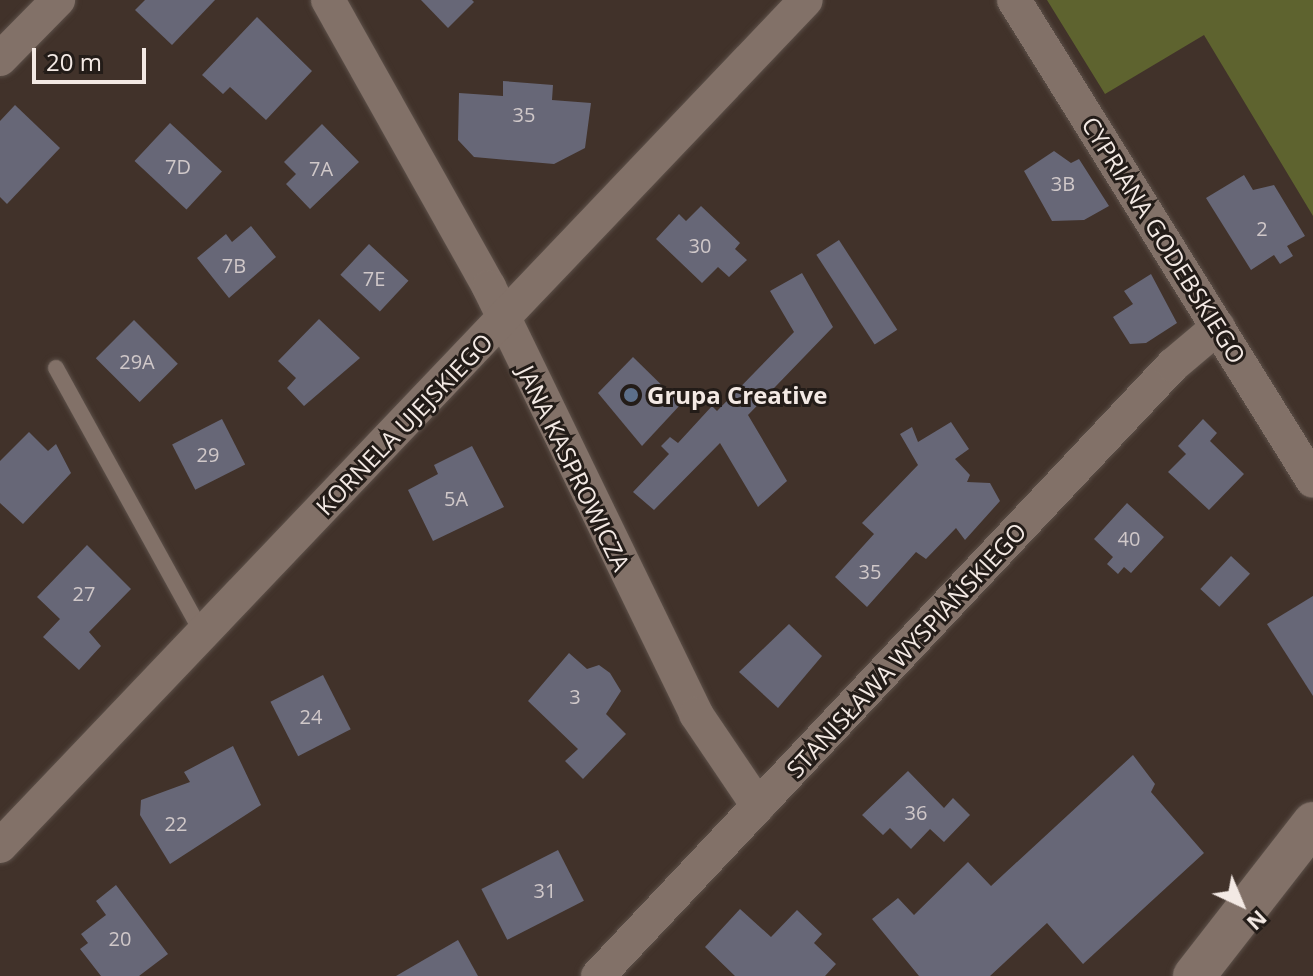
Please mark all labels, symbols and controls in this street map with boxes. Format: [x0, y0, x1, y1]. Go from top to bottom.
scale bar [36, 32, 150, 82]
text: 20 m [46, 45, 102, 78]
house number: 35 [513, 102, 535, 126]
street label: CYPRIANA GODEBSKIEGO [1076, 111, 1252, 369]
house number: 7D [165, 154, 191, 178]
house number: 7A [309, 156, 333, 180]
house number: 3B [1051, 171, 1075, 195]
house number: 2 [1256, 216, 1268, 240]
house number: 30 [689, 233, 711, 257]
house number: 7B [222, 253, 246, 277]
house number: 7E [363, 266, 385, 290]
street label: KORNELA UJEJSKIEGO [310, 327, 498, 521]
house number: 29A [119, 349, 155, 373]
street label: JANA KASPROWICZA [512, 361, 636, 575]
place label: Grupa Creative [647, 381, 827, 409]
marker: Grupa Creative [622, 386, 640, 404]
house number: 29 [197, 442, 219, 466]
house number: 5A [444, 486, 468, 510]
street label: STANISŁAWA WYSPIAŃSKIEGO [780, 517, 1032, 783]
house number: 40 [1118, 526, 1140, 550]
house number: 35 [859, 559, 881, 583]
house number: 27 [73, 581, 95, 605]
house number: 3 [569, 684, 581, 708]
house number: 24 [300, 704, 322, 728]
house number: 36 [905, 800, 927, 824]
house number: 22 [165, 811, 187, 835]
north arrow [1201, 864, 1281, 944]
house number: 31 [534, 878, 556, 902]
text: N [1241, 904, 1275, 938]
house number: 20 [109, 926, 131, 950]

